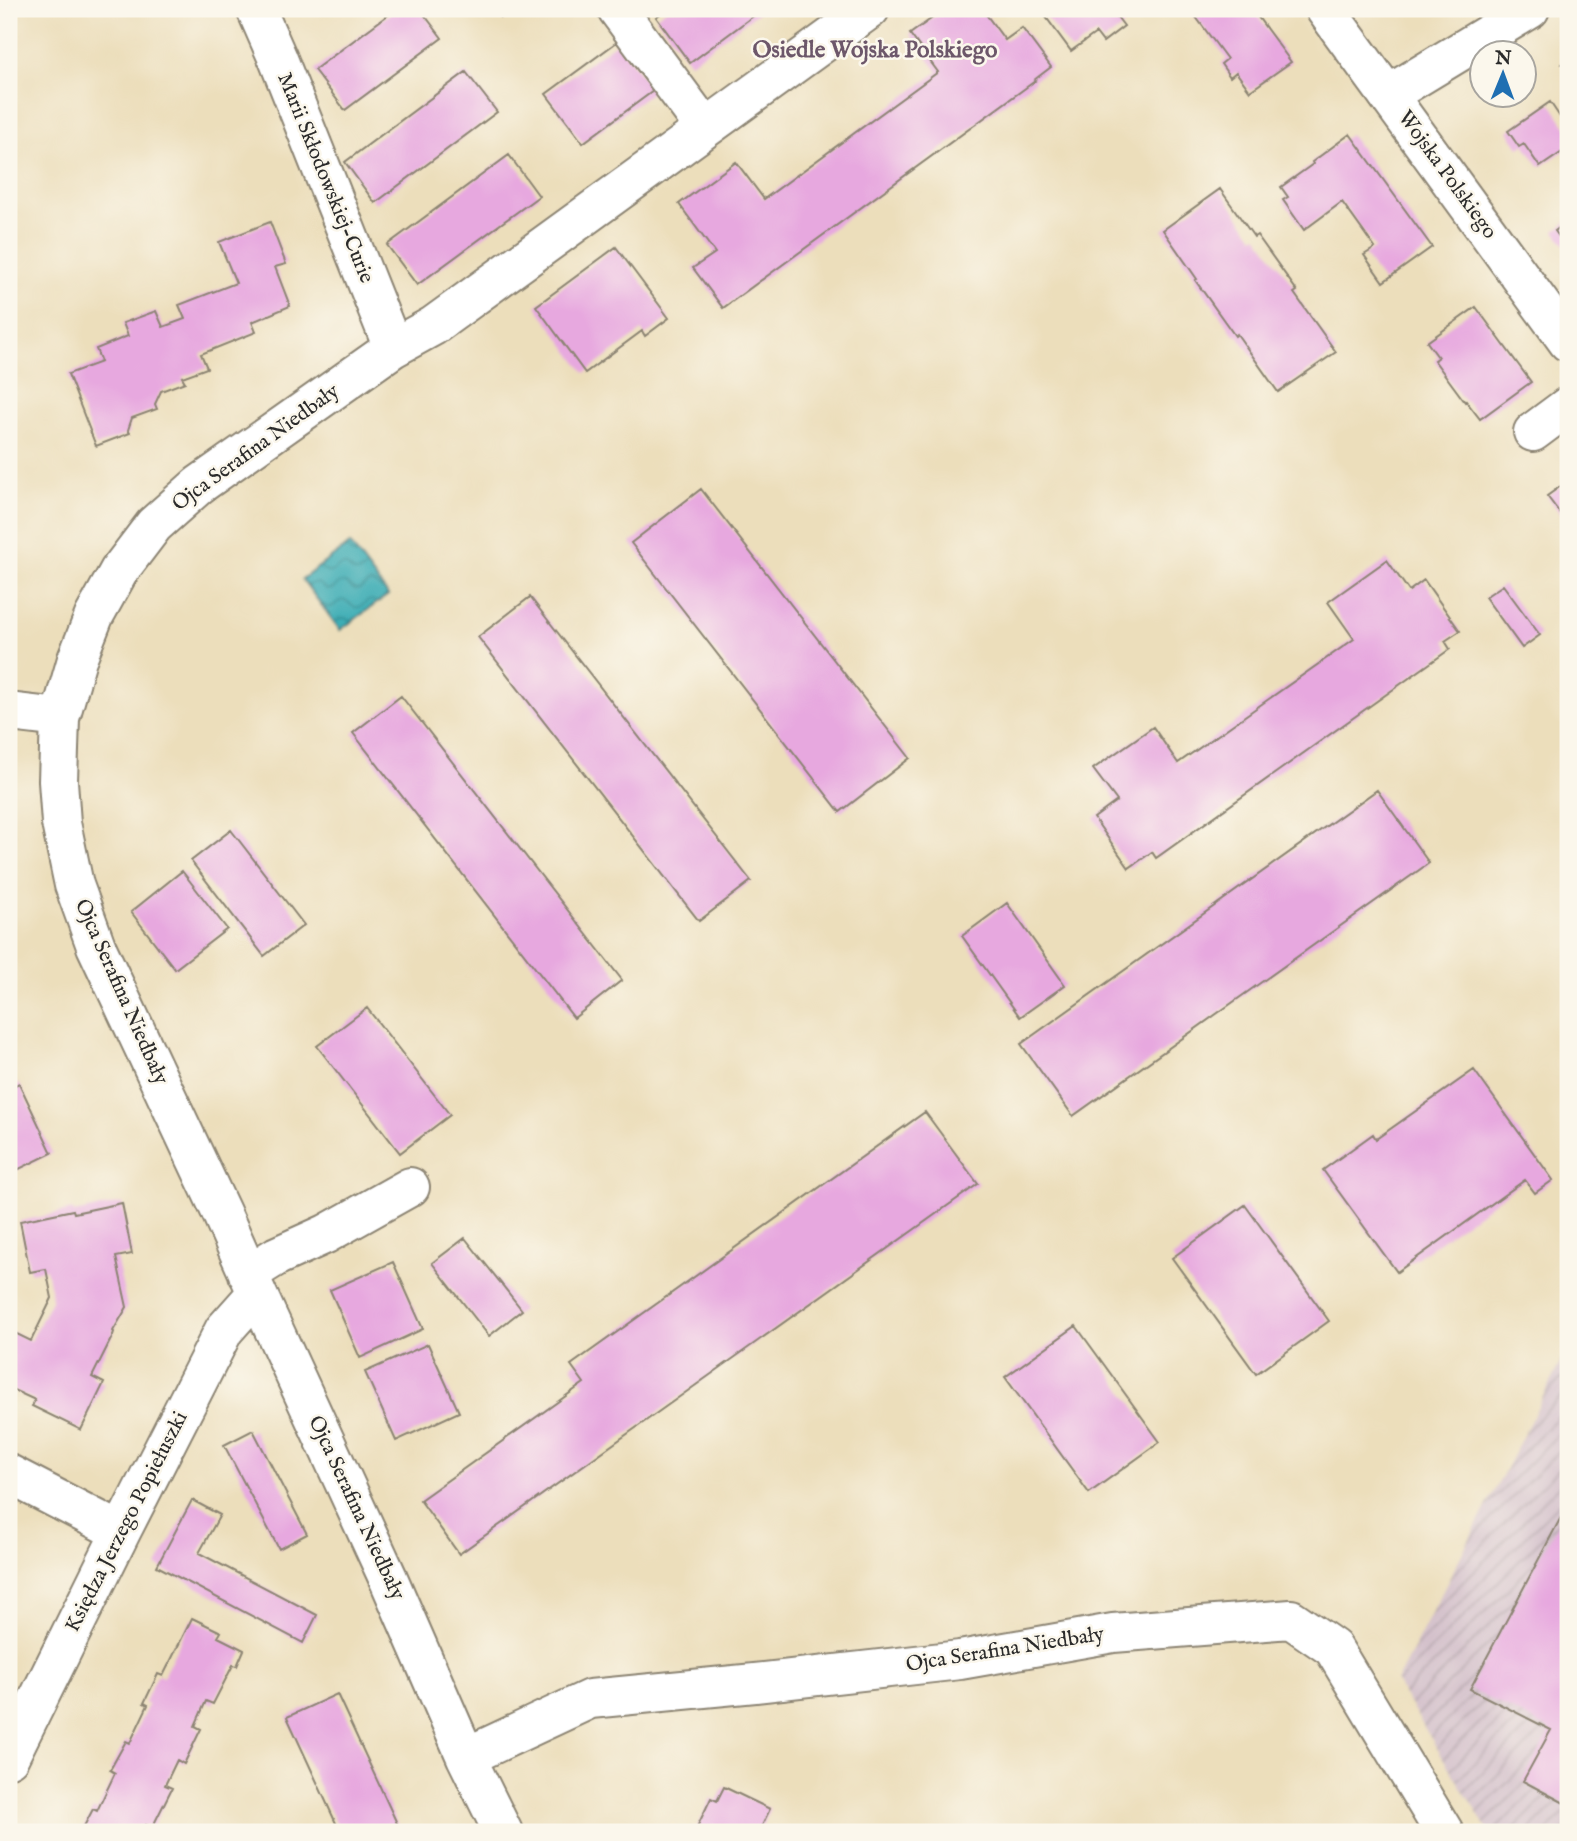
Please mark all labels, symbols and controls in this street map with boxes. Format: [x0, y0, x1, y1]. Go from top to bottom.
district label: Osiedle Wojska Polskiego [753, 36, 998, 65]
north arrow [1468, 38, 1538, 108]
text: N [1494, 47, 1512, 71]
street label: Marii Skłodowskiej-Curie [270, 69, 380, 288]
street label: Wojska Polskiego [1391, 105, 1503, 245]
street label: Ojca Serafina Niedbały [167, 378, 345, 518]
street label: Ojca Serafina Niedbały [68, 895, 174, 1090]
street label: Księdza Jerzego Popiełuszki [60, 1407, 194, 1637]
street label: Ojca Serafina Niedbały [301, 1412, 411, 1605]
street label: Ojca Serafina Niedbały [904, 1621, 1107, 1679]

